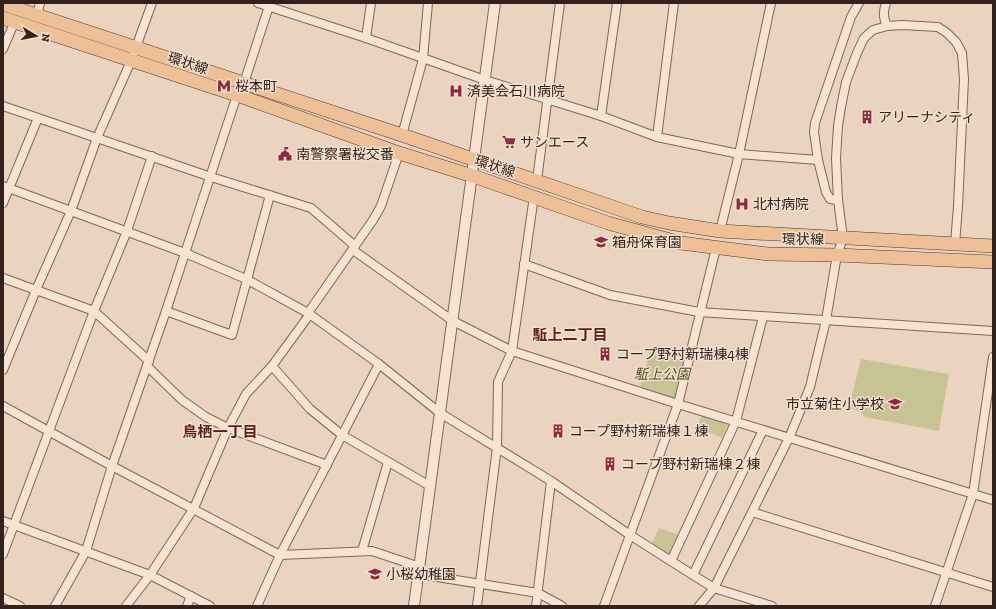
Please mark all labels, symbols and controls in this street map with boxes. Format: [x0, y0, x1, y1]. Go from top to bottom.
north arrow [16, 16, 56, 56]
text: N [38, 32, 52, 44]
street label: 環状線 [165, 49, 210, 78]
metro station icon: 桜本町 [216, 78, 232, 94]
place label: 桜本町 [235, 78, 277, 95]
hospital icon: 済美会石川病院 [448, 83, 464, 99]
place label: 済美会石川病院 [467, 83, 565, 100]
building icon: アリーナシティ [859, 109, 875, 125]
place label: アリーナシティ [878, 109, 975, 126]
supermarket icon: サンエース [501, 134, 517, 150]
place label: サンエース [520, 134, 589, 151]
public building icon: 南警察署桜交番 [277, 146, 293, 162]
place label: 南警察署桜交番 [296, 146, 394, 163]
street label: 環状線 [472, 152, 517, 181]
hospital icon: 北村病院 [734, 196, 750, 212]
place label: 北村病院 [753, 196, 809, 213]
street label: 環状線 [782, 231, 824, 248]
school or university icon: 箱舟保育園 [593, 234, 609, 250]
place label: 箱舟保育園 [612, 234, 682, 251]
district label: 駈上二丁目 [532, 326, 608, 344]
building icon: コープ野村新瑞棟4棟 [597, 346, 613, 362]
place label: コープ野村新瑞棟4棟 [616, 346, 749, 363]
park label: 駈上公園 [634, 366, 692, 383]
place label: 市立菊住小学校 [786, 396, 884, 413]
school or university icon: 市立菊住小学校 [887, 396, 903, 412]
district label: 鳥栖一丁目 [182, 423, 258, 441]
building icon: コープ野村新瑞棟１棟 [550, 423, 566, 439]
place label: コープ野村新瑞棟１棟 [569, 423, 708, 440]
building icon: コープ野村新瑞棟２棟 [602, 456, 618, 472]
place label: コープ野村新瑞棟２棟 [621, 456, 760, 473]
school or university icon: 小桜幼稚園 [367, 566, 383, 582]
place label: 小桜幼稚園 [386, 566, 456, 583]

